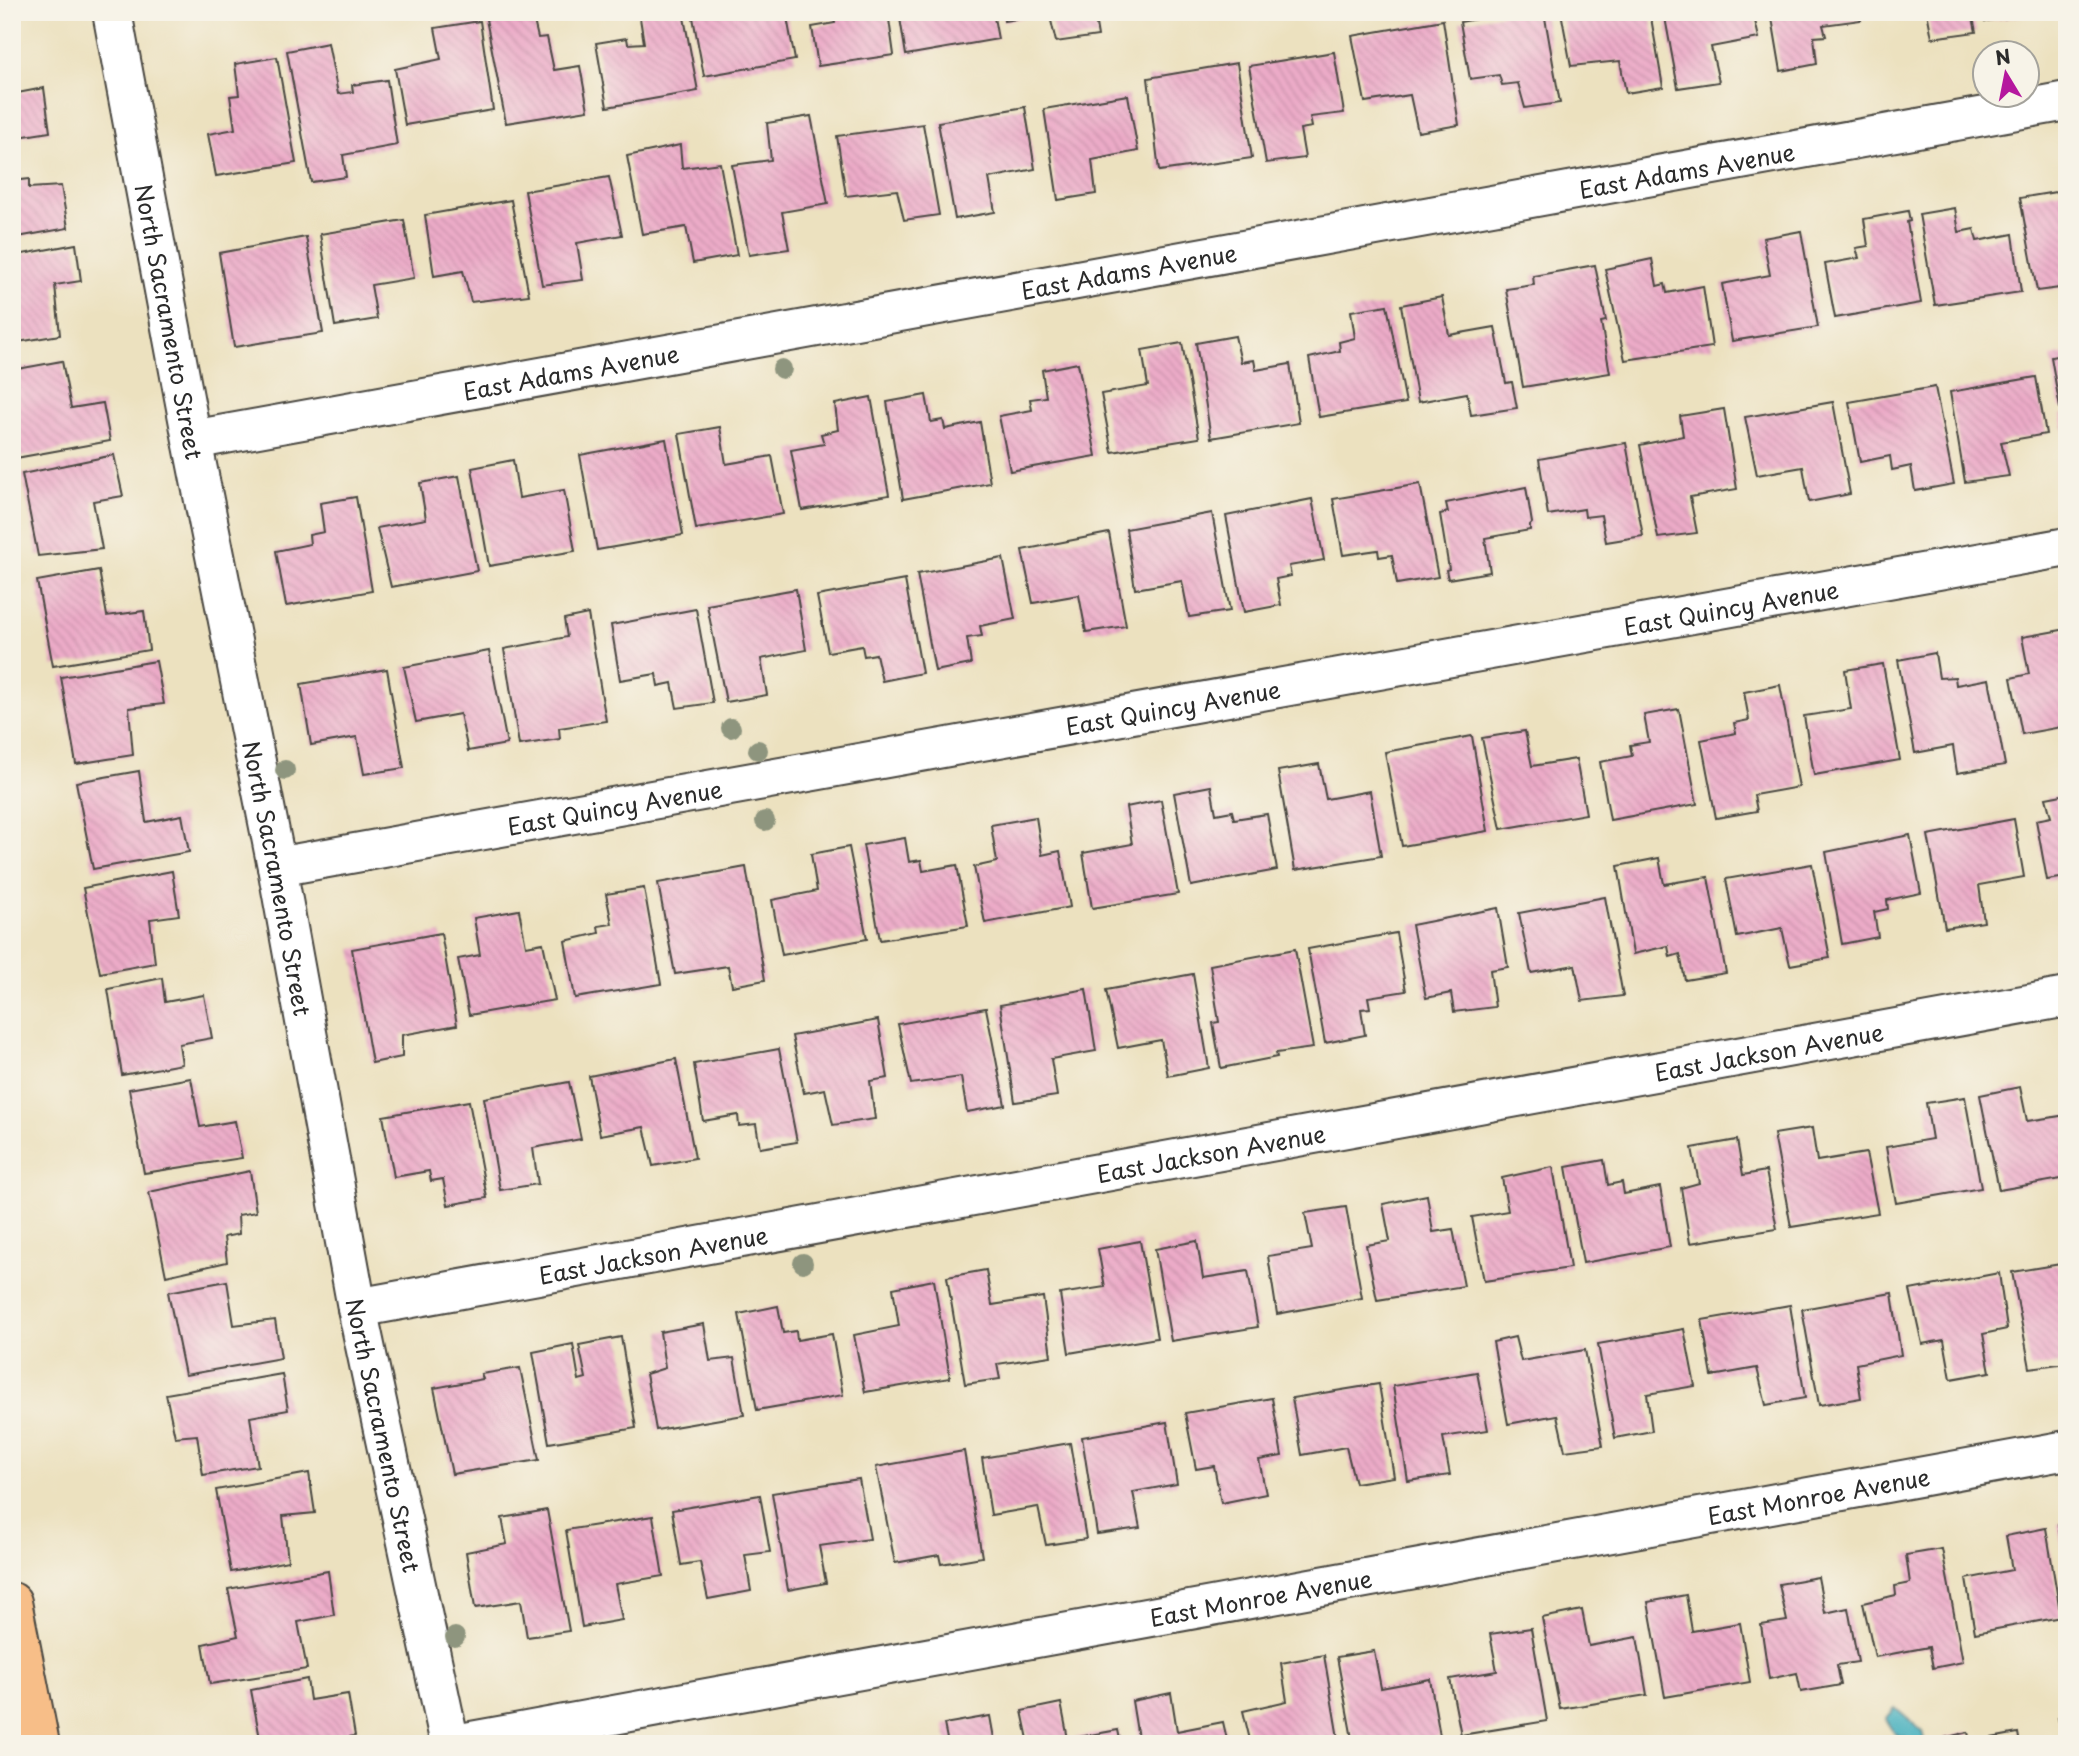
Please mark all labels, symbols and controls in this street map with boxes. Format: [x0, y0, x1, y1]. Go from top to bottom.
north arrow [1970, 38, 2040, 108]
text: N [1993, 41, 2013, 71]
street label: East Adams Avenue [1576, 133, 1797, 206]
street label: North Sacramento Street [127, 181, 213, 462]
street label: East Adams Avenue [1018, 234, 1240, 307]
street label: East Adams Avenue [460, 335, 682, 408]
street label: East Quincy Avenue [1621, 571, 1841, 643]
street label: East Quincy Avenue [1063, 670, 1283, 743]
street label: North Sacramento Street [235, 738, 321, 1019]
street label: East Quincy Avenue [504, 770, 725, 843]
street label: East Jackson Avenue [1652, 1013, 1886, 1089]
street label: East Jackson Avenue [1094, 1115, 1328, 1191]
street label: East Jackson Avenue [536, 1216, 770, 1292]
street label: North Sacramento Street [338, 1295, 430, 1575]
street label: East Monroe Avenue [1705, 1458, 1933, 1533]
street label: East Monroe Avenue [1147, 1560, 1375, 1634]

